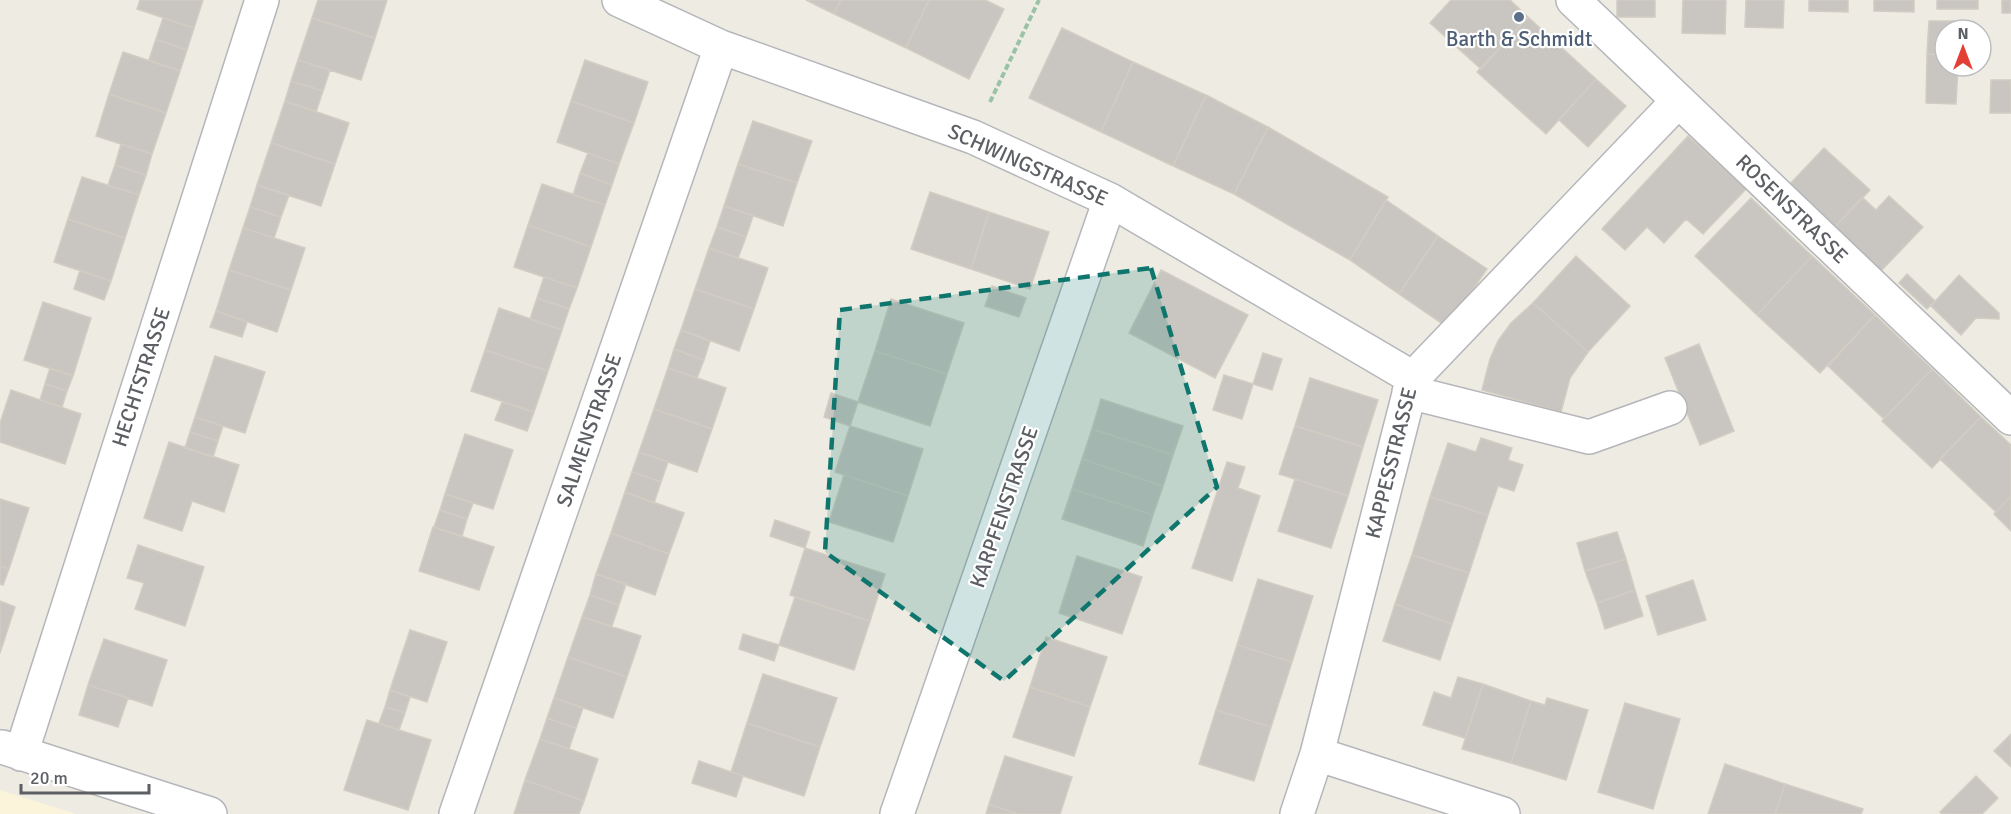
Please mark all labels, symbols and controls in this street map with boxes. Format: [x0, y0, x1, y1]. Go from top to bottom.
marker: Barth & Schmidt [1512, 10, 1526, 24]
north arrow [1933, 18, 1993, 78]
text: N [1957, 24, 1969, 44]
place label: Barth & Schmidt [1446, 26, 1592, 52]
street label: SCHWINGSTRASSE [944, 118, 1112, 212]
street label: ROSENSTRASSE [1730, 149, 1854, 269]
street label: HECHTSTRASSE [106, 304, 176, 450]
street label: SALMENSTRASSE [551, 350, 627, 510]
street label: KAPPESSTRASSE [1360, 385, 1422, 541]
street label: KARPFENSTRASSE [964, 423, 1044, 591]
scale bar [21, 757, 148, 795]
text: 20 m [30, 767, 68, 789]

